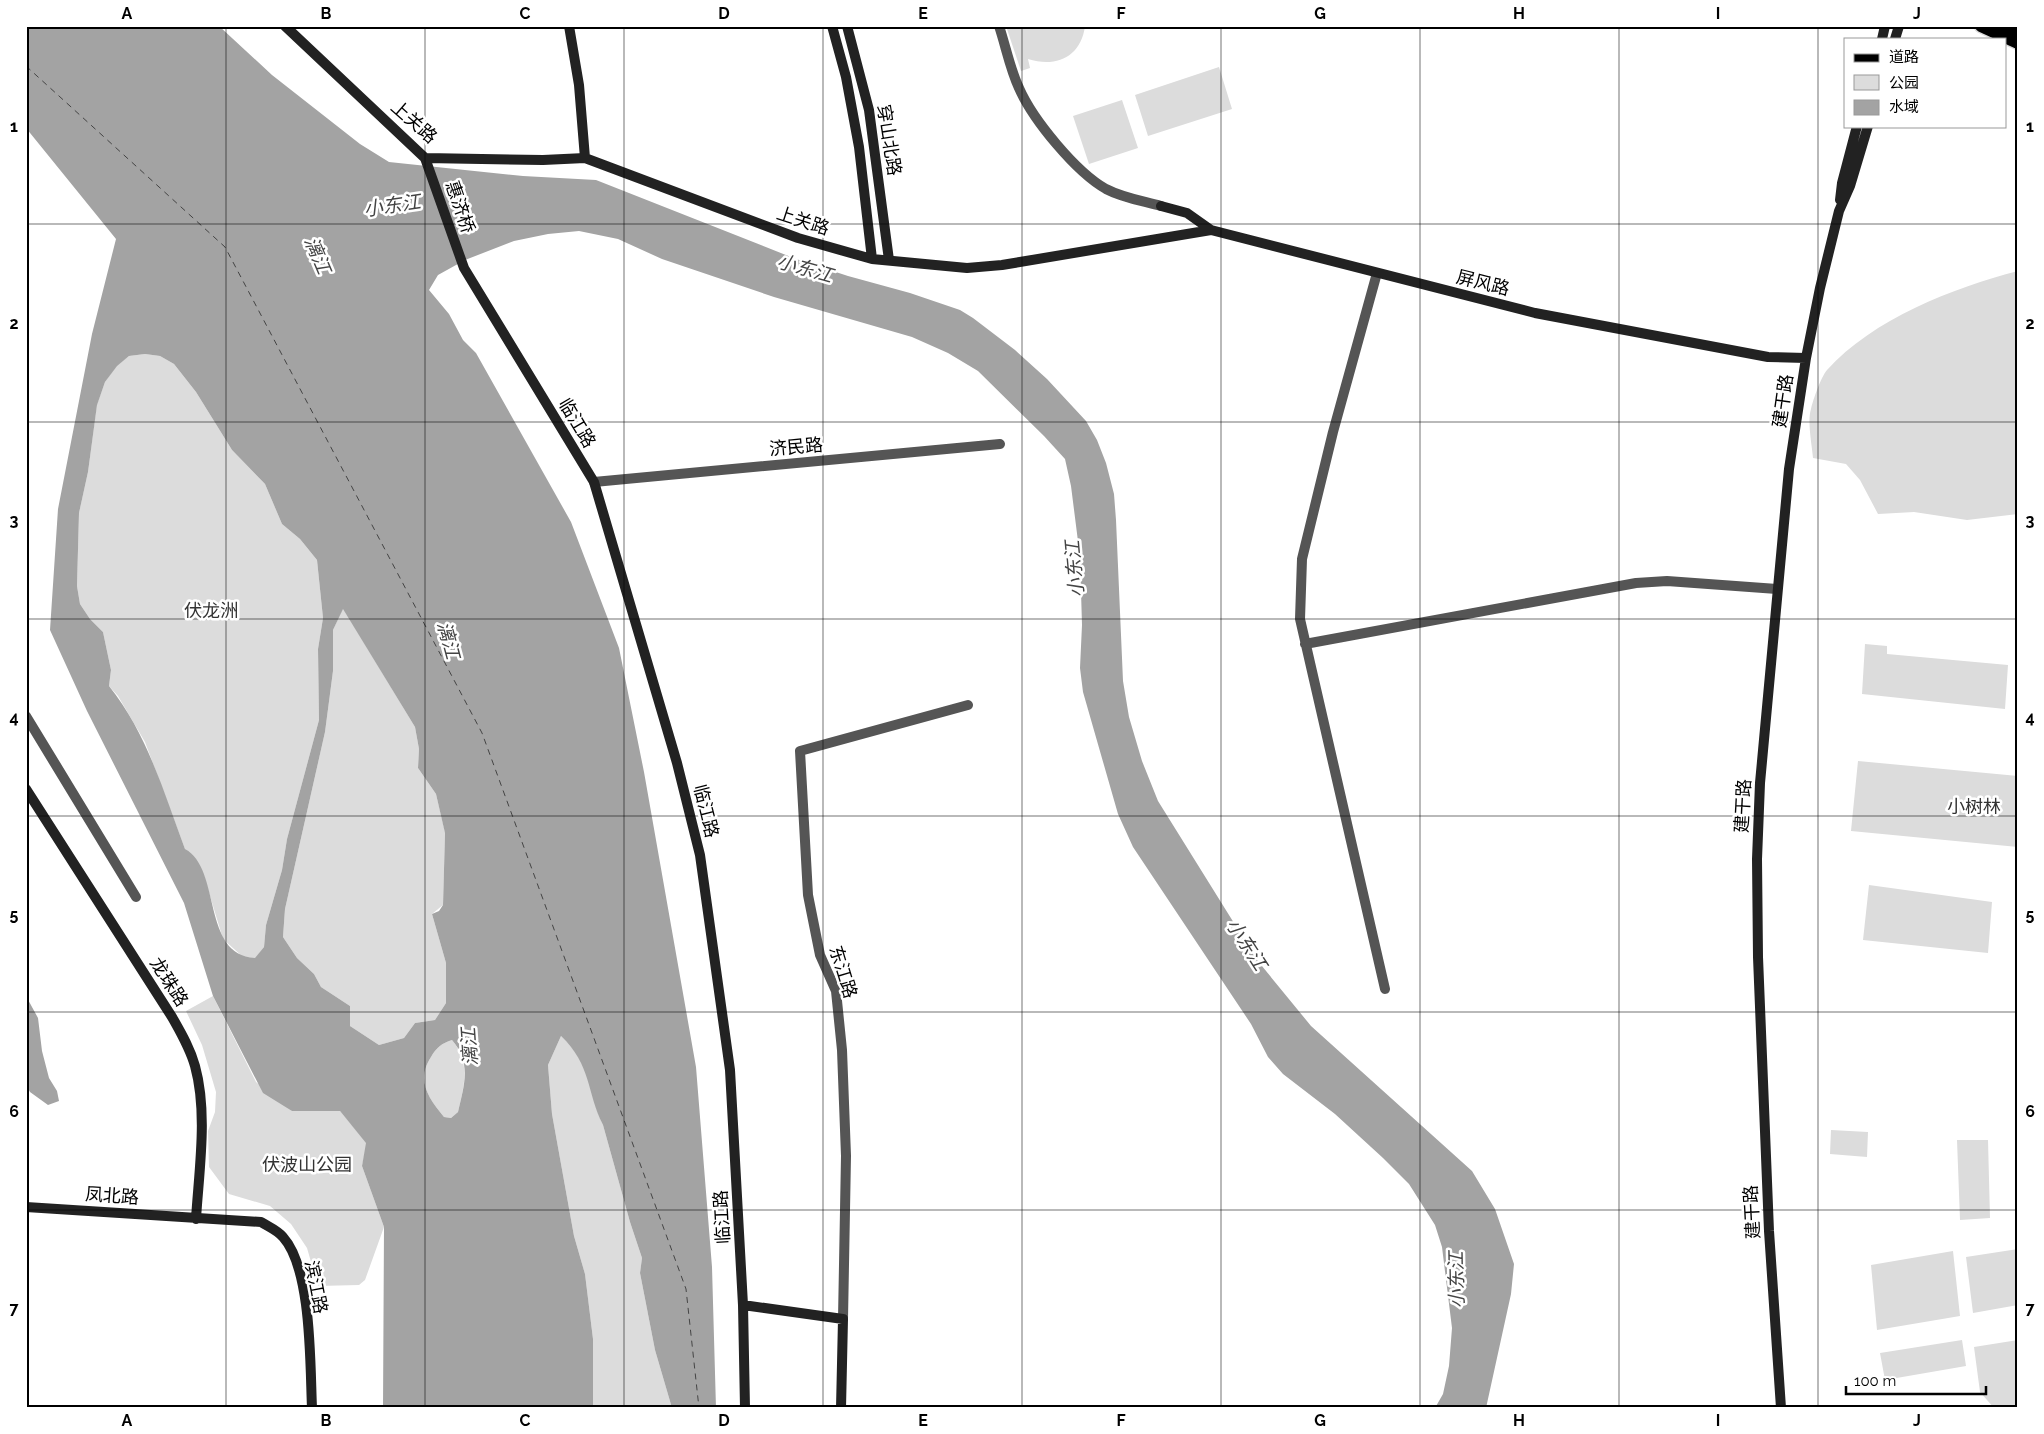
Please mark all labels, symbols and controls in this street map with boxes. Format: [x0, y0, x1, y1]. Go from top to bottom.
text: A [122, 4, 133, 23]
text: B [321, 4, 332, 23]
text: C [520, 4, 531, 23]
text: D [718, 4, 730, 23]
text: E [918, 4, 928, 23]
text: F [1116, 4, 1126, 23]
text: G [1314, 4, 1326, 23]
text: H [1513, 4, 1525, 23]
text: I [1716, 4, 1720, 23]
text: J [1913, 4, 1921, 23]
legend [1844, 38, 2006, 128]
text: 道路 [1889, 48, 1919, 66]
text: 公园 [1889, 74, 1919, 92]
street label: 上关路 [387, 96, 442, 147]
text: 水域 [1889, 98, 1919, 116]
street label: 穿山北路 [873, 103, 905, 177]
text: 1 [10, 117, 18, 136]
text: 1 [2026, 117, 2034, 136]
street label: 惠济桥 [442, 178, 479, 236]
water label: 小东江 [362, 190, 424, 220]
street label: 上关路 [774, 202, 832, 239]
water label: 漓江 [300, 233, 336, 279]
water label: 小东江 [775, 250, 837, 287]
street label: 屏风路 [1454, 266, 1512, 299]
text: 2 [9, 314, 19, 333]
text: 2 [2025, 314, 2035, 333]
street label: 建干路 [1768, 373, 1797, 429]
street label: 临江路 [555, 394, 600, 451]
street label: 济民路 [768, 434, 824, 459]
text: 3 [10, 511, 19, 530]
text: 3 [2026, 511, 2035, 530]
water label: 小东江 [1060, 538, 1087, 598]
park label: 伏龙洲 [184, 600, 238, 621]
water label: 漓江 [433, 619, 465, 663]
text: 4 [9, 708, 19, 727]
text: 4 [2025, 708, 2035, 727]
street label: 建干路 [1731, 778, 1754, 833]
street label: 临江路 [690, 782, 723, 840]
park label: 小树林 [1947, 796, 2001, 817]
text: 5 [10, 905, 19, 924]
text: 5 [2026, 905, 2035, 924]
water label: 小东江 [1222, 914, 1273, 976]
street label: 东江路 [826, 943, 861, 1001]
street label: 龙珠路 [146, 953, 193, 1010]
water label: 漓江 [457, 1025, 481, 1067]
text: 6 [9, 1102, 19, 1121]
text: 6 [2025, 1102, 2035, 1121]
park label: 伏波山公园 [262, 1154, 352, 1175]
street label: 凤北路 [84, 1183, 140, 1208]
street label: 建干路 [1740, 1185, 1763, 1240]
street label: 临江路 [710, 1190, 733, 1245]
water label: 小东江 [1444, 1249, 1467, 1309]
street label: 滨江路 [301, 1258, 332, 1315]
text: 7 [10, 1299, 19, 1318]
text: 7 [2026, 1299, 2035, 1318]
scale bar [1846, 1364, 1986, 1396]
text: 100 m [1854, 1372, 1896, 1390]
text: A [122, 1411, 133, 1430]
text: B [321, 1411, 332, 1430]
text: C [520, 1411, 531, 1430]
text: D [718, 1411, 730, 1430]
text: E [918, 1411, 928, 1430]
text: F [1116, 1411, 1126, 1430]
text: G [1314, 1411, 1326, 1430]
text: H [1513, 1411, 1525, 1430]
text: I [1716, 1411, 1720, 1430]
text: J [1913, 1411, 1921, 1430]

